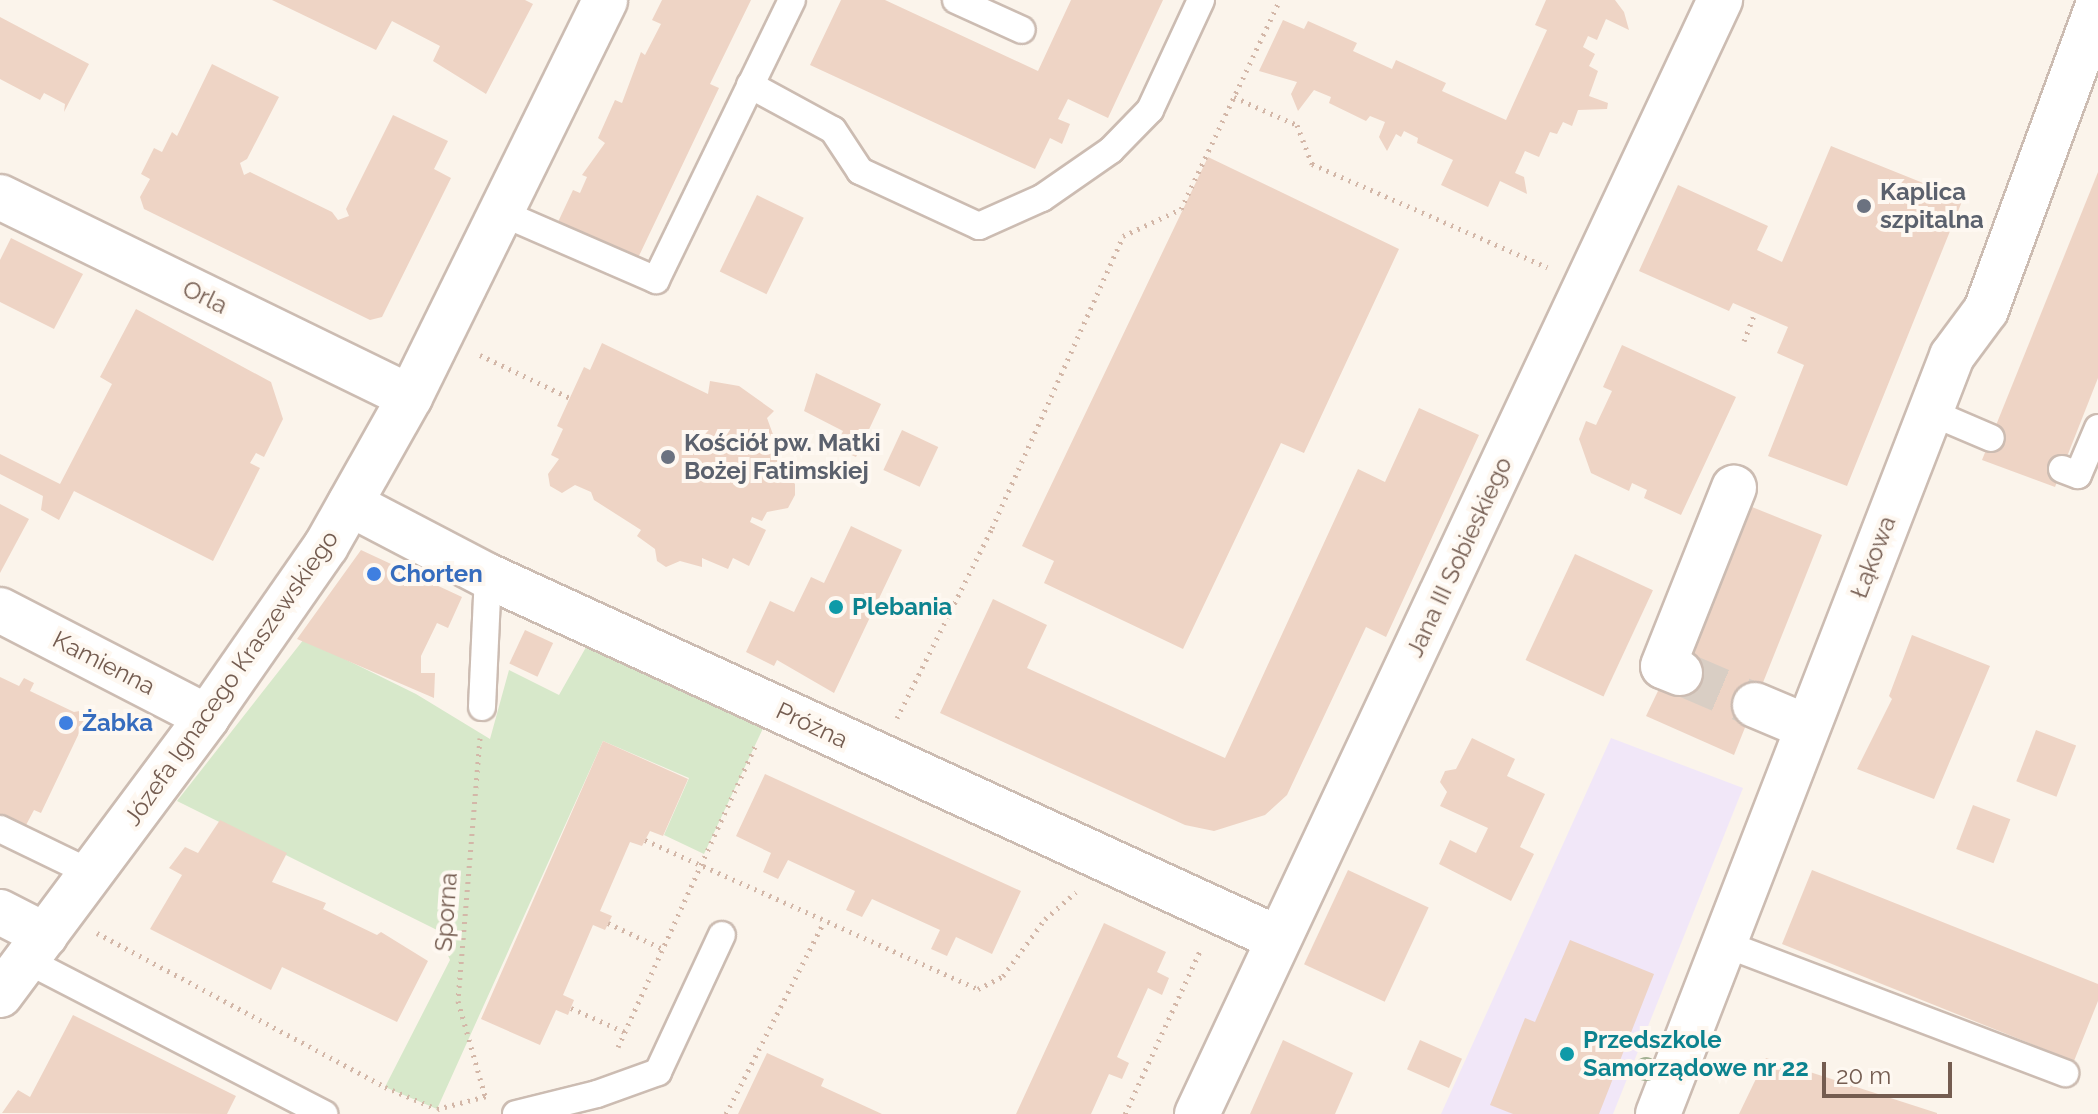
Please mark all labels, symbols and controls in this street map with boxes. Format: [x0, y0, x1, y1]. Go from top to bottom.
place label: Kaplica szpitalna [1880, 178, 1984, 234]
marker: Kaplica szpitalna [1855, 197, 1873, 215]
street label: Orla [178, 274, 232, 320]
place label: Kościół pw. Matki Bożej Fatimskiej [684, 429, 881, 485]
marker: Kościół pw. Matki Bożej Fatimskiej [659, 448, 677, 466]
street label: Jana III Sobieskiego [1400, 452, 1518, 662]
street label: Łąkowa [1844, 512, 1902, 602]
street label: Józefa Ignacego Kraszewskiego [118, 525, 344, 831]
place label: Chorten [390, 560, 483, 588]
marker: Chorten [365, 565, 383, 583]
place label: Plebania [852, 593, 952, 621]
marker: Plebania [827, 598, 845, 616]
street label: Kamienna [48, 625, 160, 701]
street label: Próżna [772, 696, 852, 754]
place label: Żabka [82, 709, 153, 737]
marker: Żabka [57, 714, 75, 732]
street label: Sporna [429, 872, 463, 952]
place label: Przedszkole Samorządowe nr 22 [1583, 1026, 1809, 1082]
marker: Przedszkole Samorządowe nr 22 [1558, 1045, 1576, 1063]
scale bar [1826, 1046, 1956, 1096]
text: 20 m [1836, 1061, 1891, 1090]

